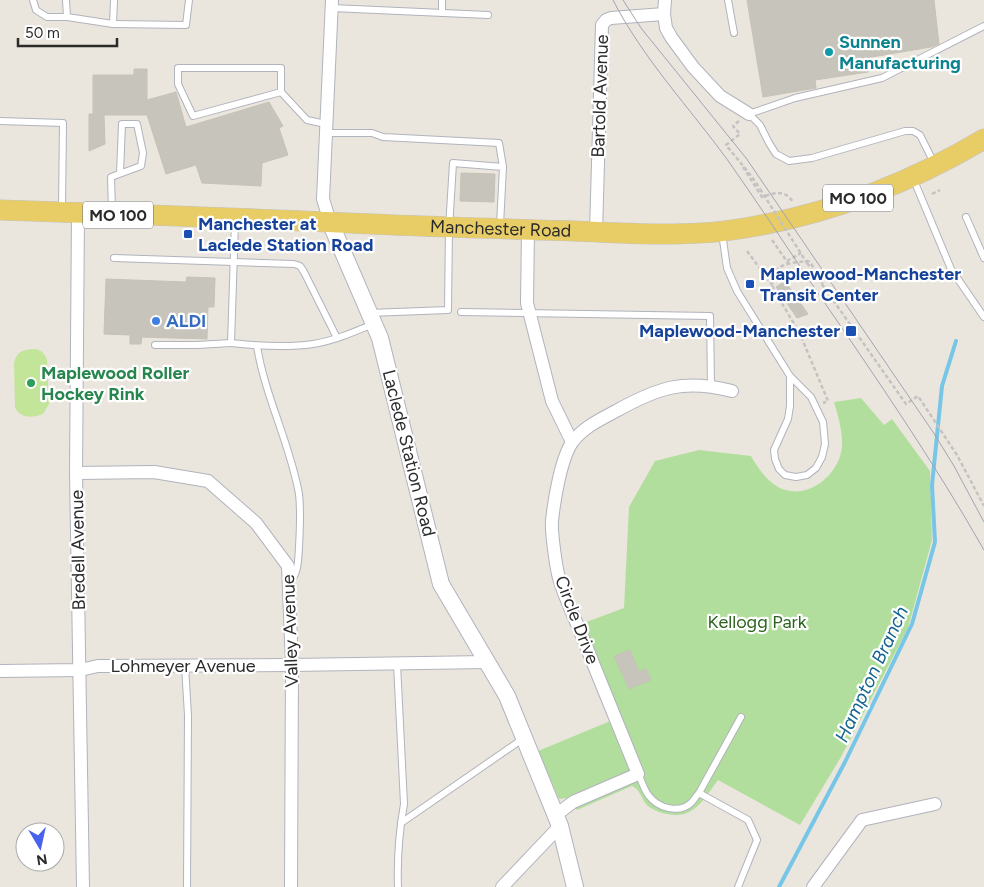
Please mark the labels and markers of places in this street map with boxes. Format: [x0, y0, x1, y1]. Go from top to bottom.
place label: Sunnen Manufacturing [839, 31, 961, 74]
marker: Sunnen Manufacturing [823, 46, 835, 58]
place label: Manchester at Laclede Station Road [198, 213, 373, 256]
marker: Manchester at Laclede Station Road [182, 228, 194, 240]
place label: Maplewood-Manchester Transit Center [760, 263, 961, 306]
marker: Maplewood-Manchester Transit Center [744, 278, 756, 290]
place label: ALDI [166, 310, 206, 332]
marker: ALDI [150, 315, 162, 327]
place label: Maplewood-Manchester [639, 320, 840, 342]
marker: Maplewood-Manchester [844, 324, 858, 338]
place label: Maplewood Roller Hockey Rink [41, 362, 189, 405]
marker: Maplewood Roller Hockey Rink [25, 377, 37, 389]

